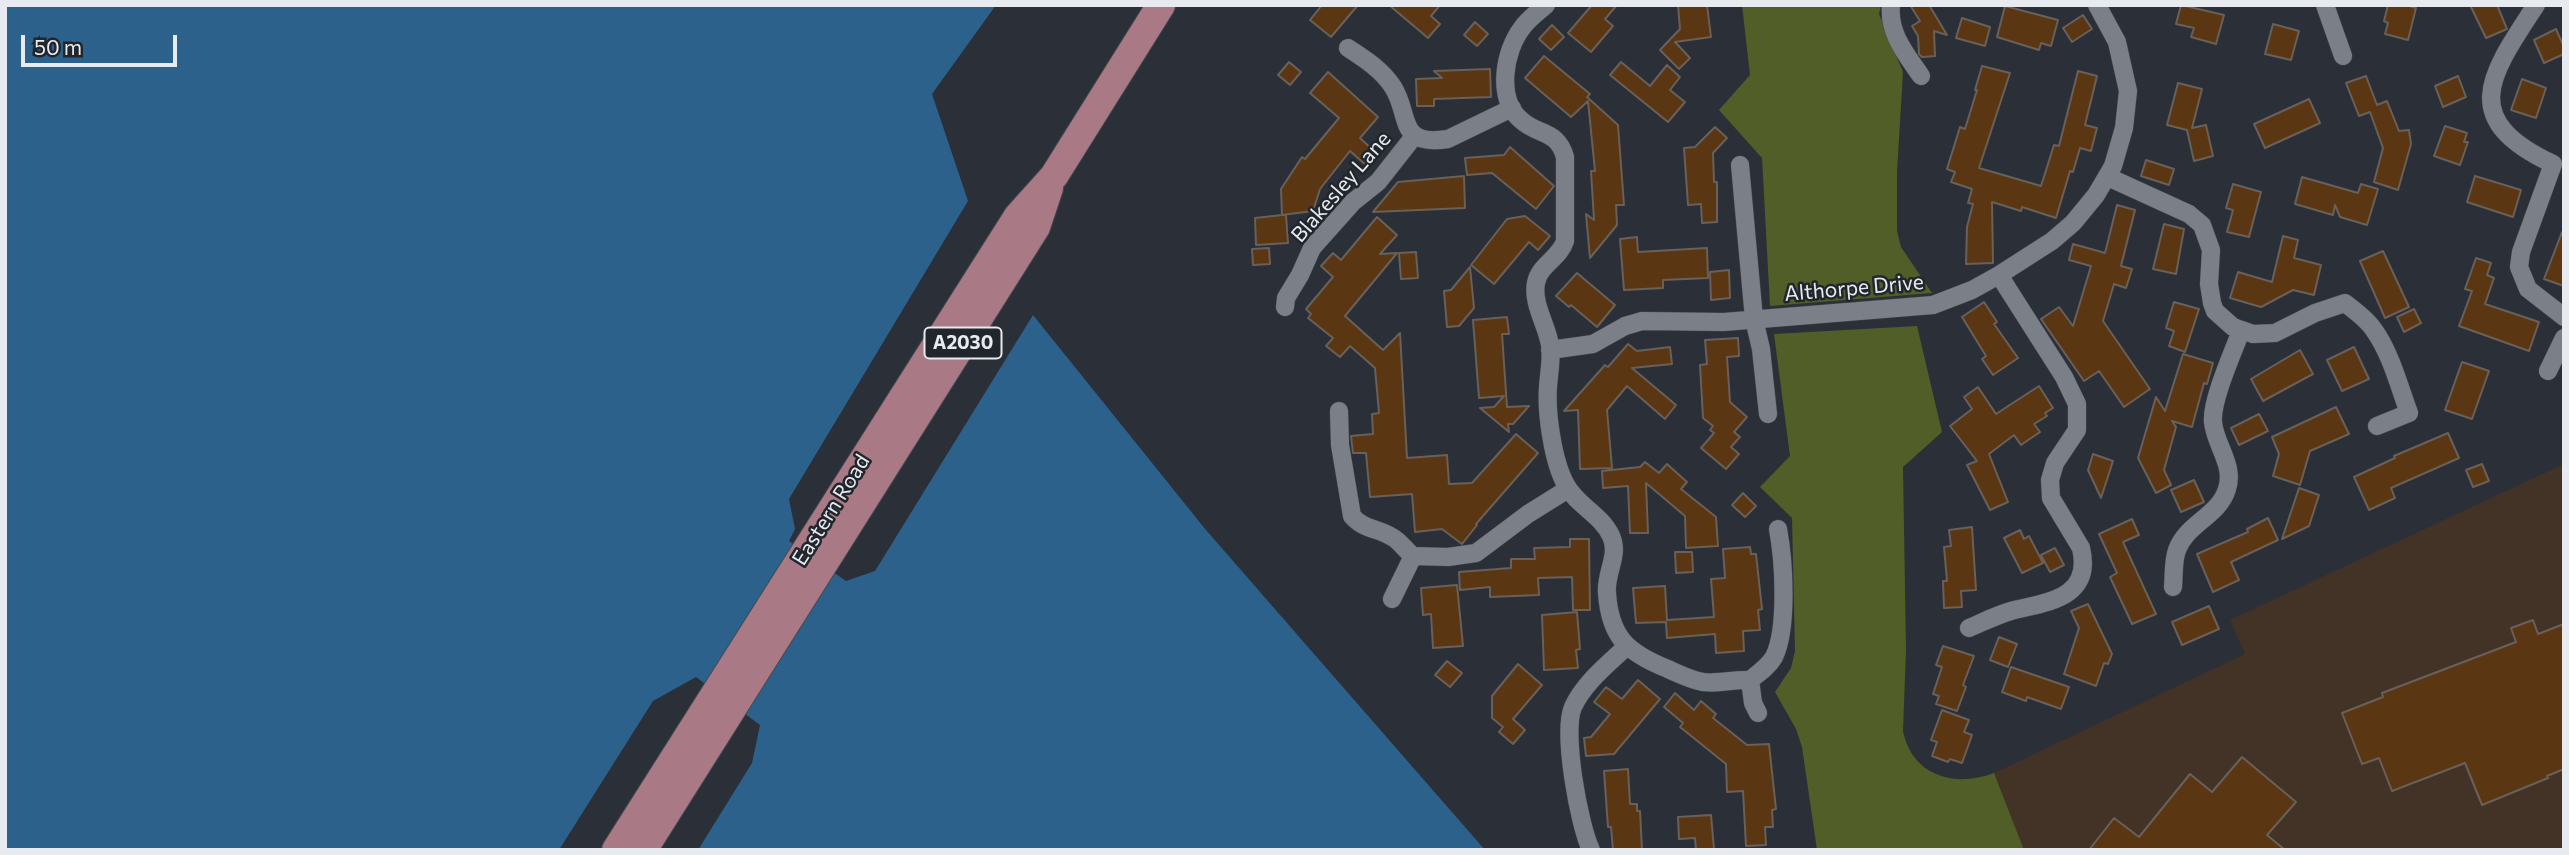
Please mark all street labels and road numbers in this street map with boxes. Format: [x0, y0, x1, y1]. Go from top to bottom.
street label: Blakesley Lane [1286, 126, 1396, 248]
street label: Althorpe Drive [1783, 269, 1925, 307]
road number: A2030 [925, 328, 1002, 358]
street label: Eastern Road [787, 450, 875, 570]

